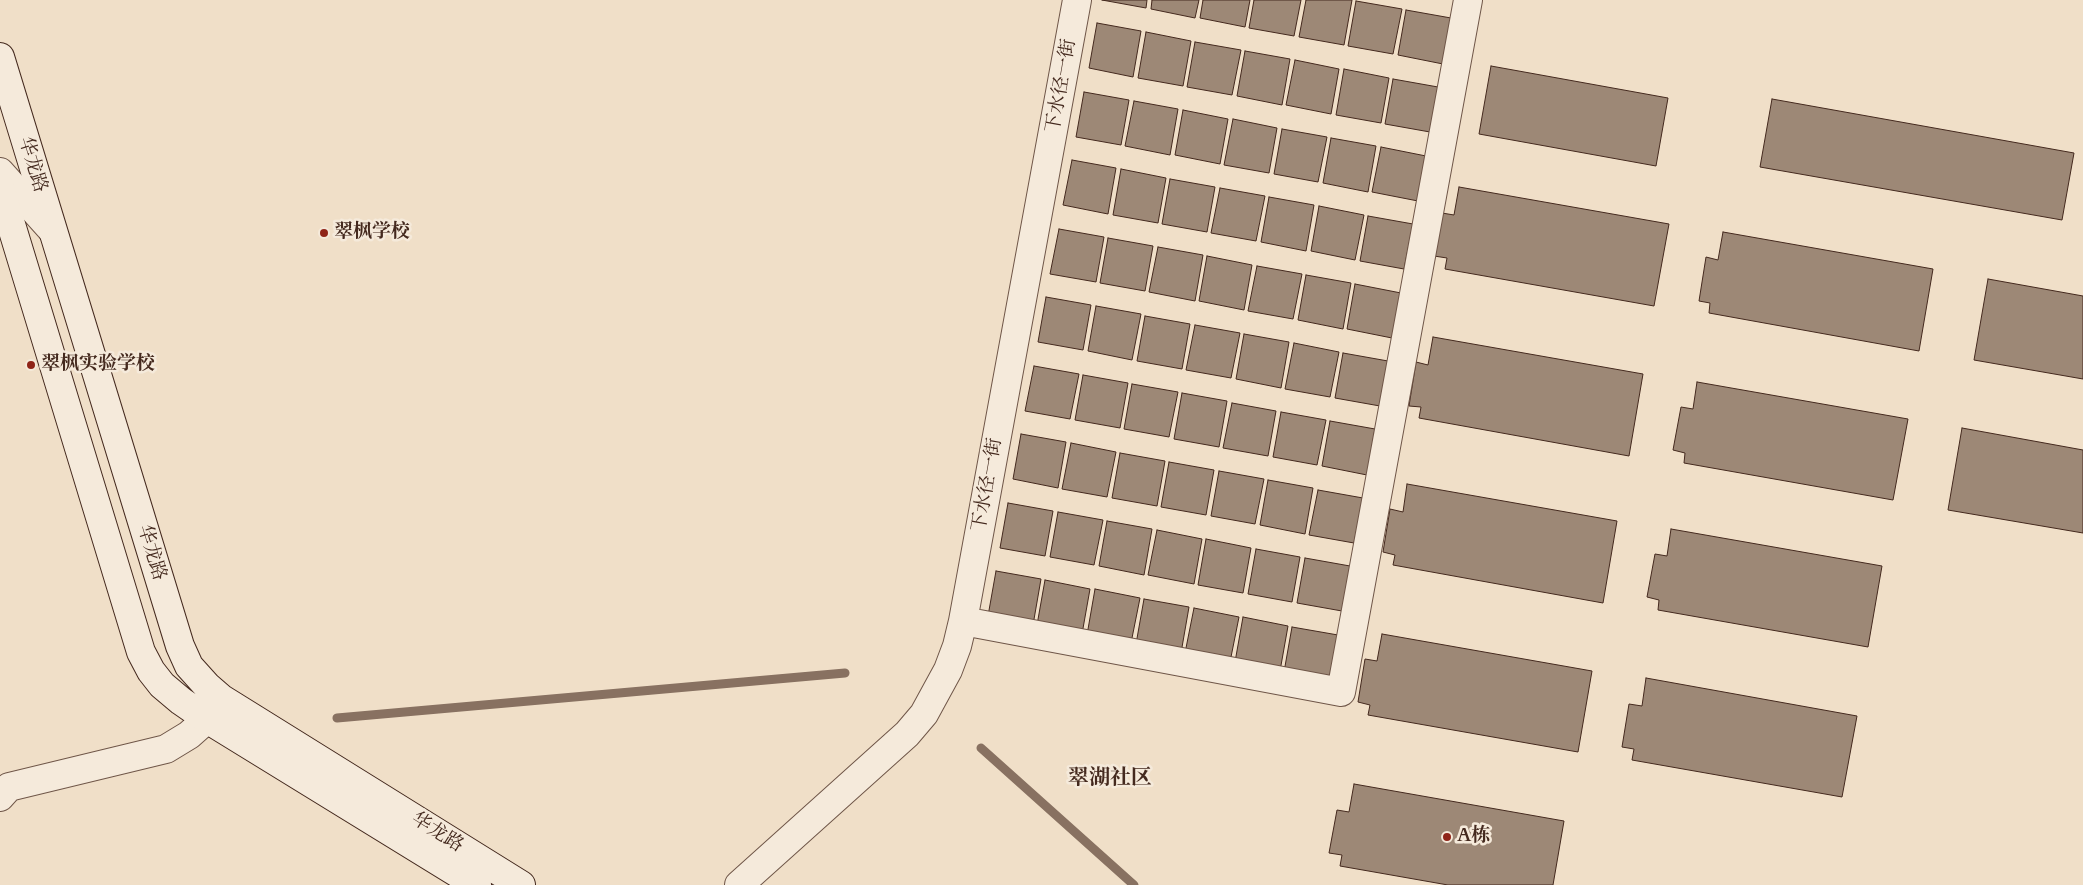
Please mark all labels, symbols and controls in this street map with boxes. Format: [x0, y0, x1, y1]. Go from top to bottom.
street label: 下水径一街 [1043, 37, 1081, 135]
street label: 华龙路 [13, 134, 51, 196]
place label: 翠枫学校 [334, 222, 410, 244]
marker: 翠枫学校 [318, 227, 330, 239]
place label: 翠枫实验学校 [41, 354, 155, 376]
marker: 翠枫实验学校 [25, 359, 37, 371]
street label: 下水径一街 [969, 436, 1007, 534]
street label: 华龙路 [132, 522, 170, 584]
district label: 翠湖社区 [1068, 766, 1152, 792]
street label: 华龙路 [407, 808, 467, 858]
place label: A栋 [1457, 826, 1490, 848]
marker: A栋 [1441, 831, 1453, 843]

